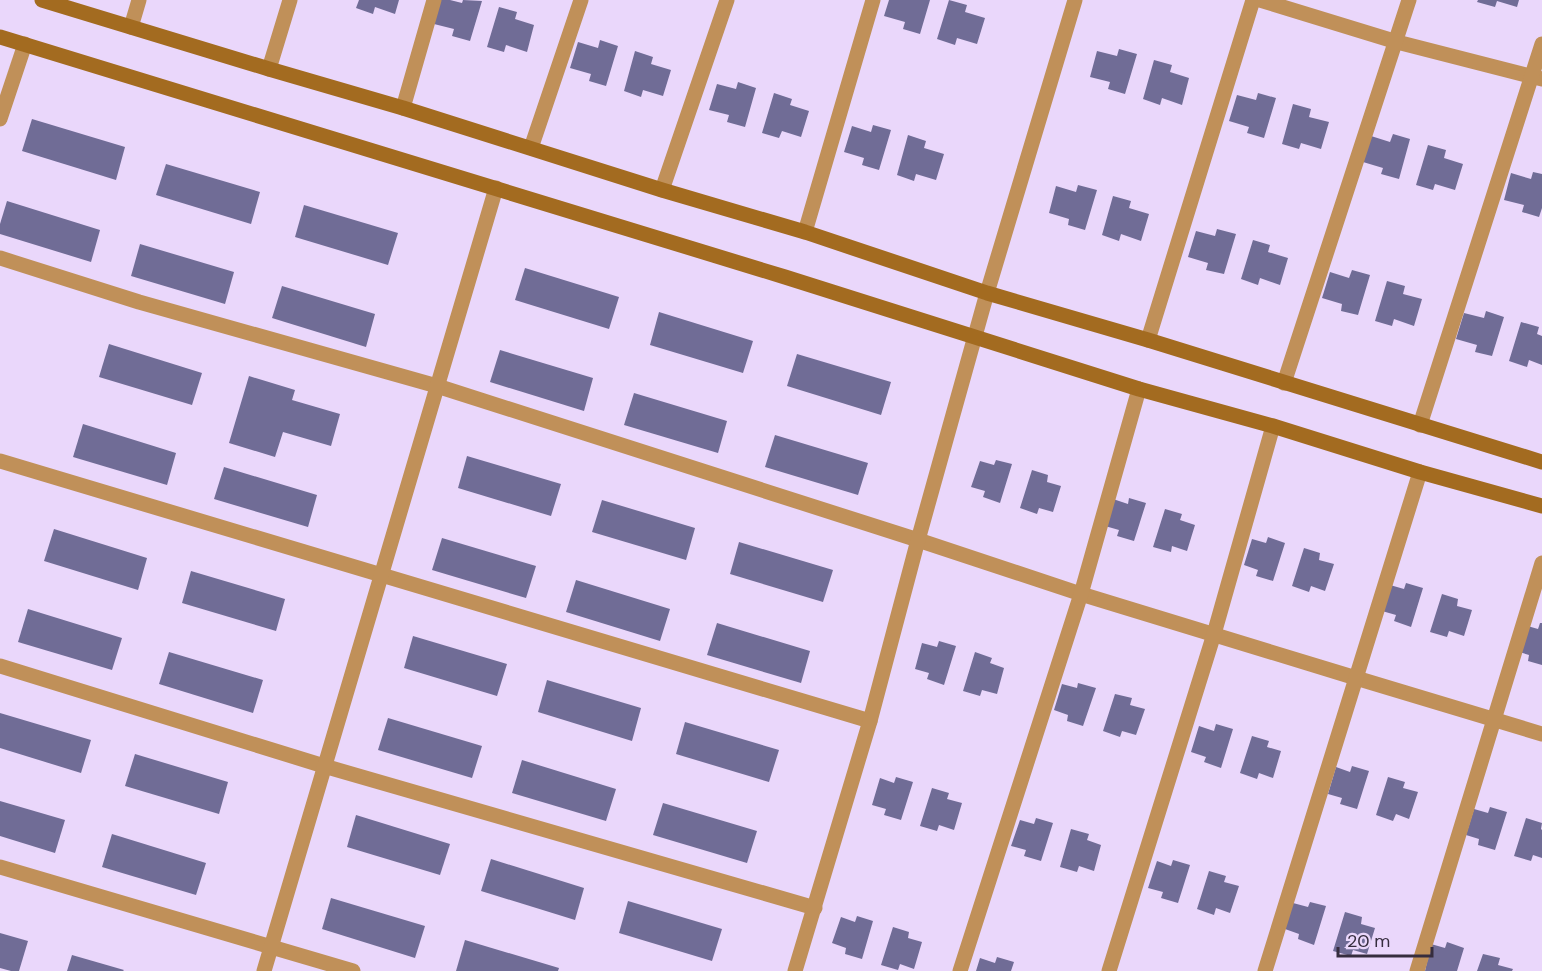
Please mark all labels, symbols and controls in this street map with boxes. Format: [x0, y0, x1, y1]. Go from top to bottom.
scale bar [1338, 920, 1432, 958]
text: 20 m [1347, 929, 1390, 953]

